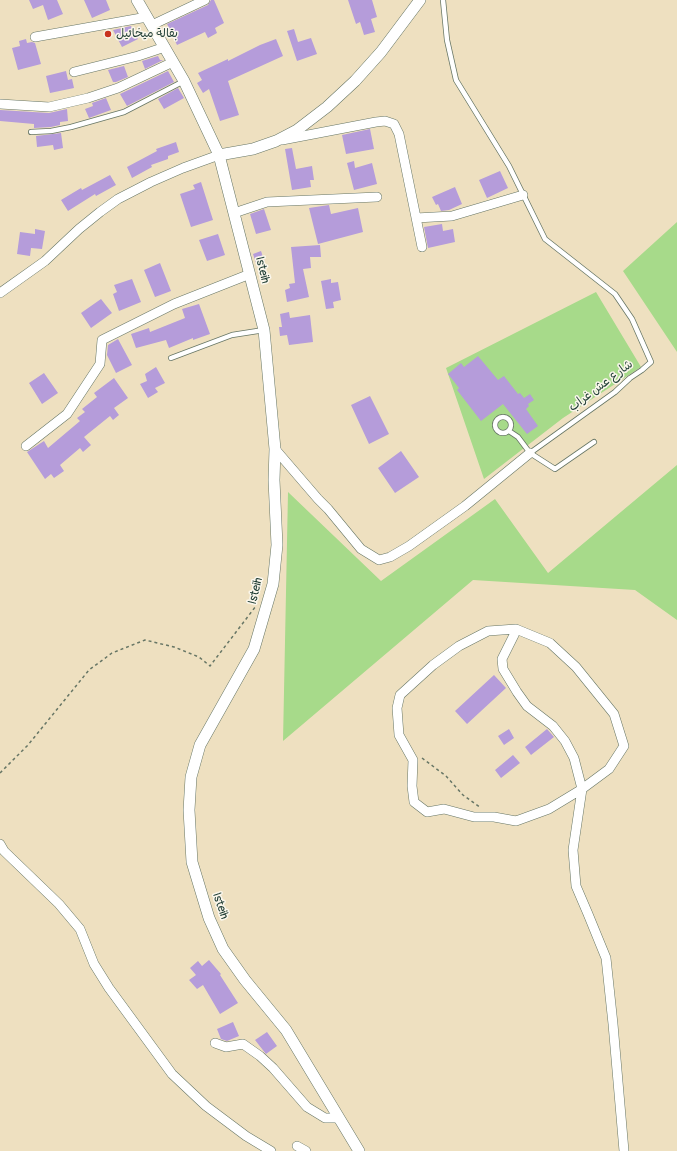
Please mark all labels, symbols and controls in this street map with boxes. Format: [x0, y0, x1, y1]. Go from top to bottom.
place label: بقالة ميخائيل [116, 27, 178, 41]
marker: بقالة ميخائيل [103, 29, 113, 39]
street label: Isteih [252, 255, 272, 285]
street label: شارع عش غراب [566, 357, 636, 415]
street label: Isteih [246, 576, 266, 606]
street label: Isteih [209, 891, 231, 921]

